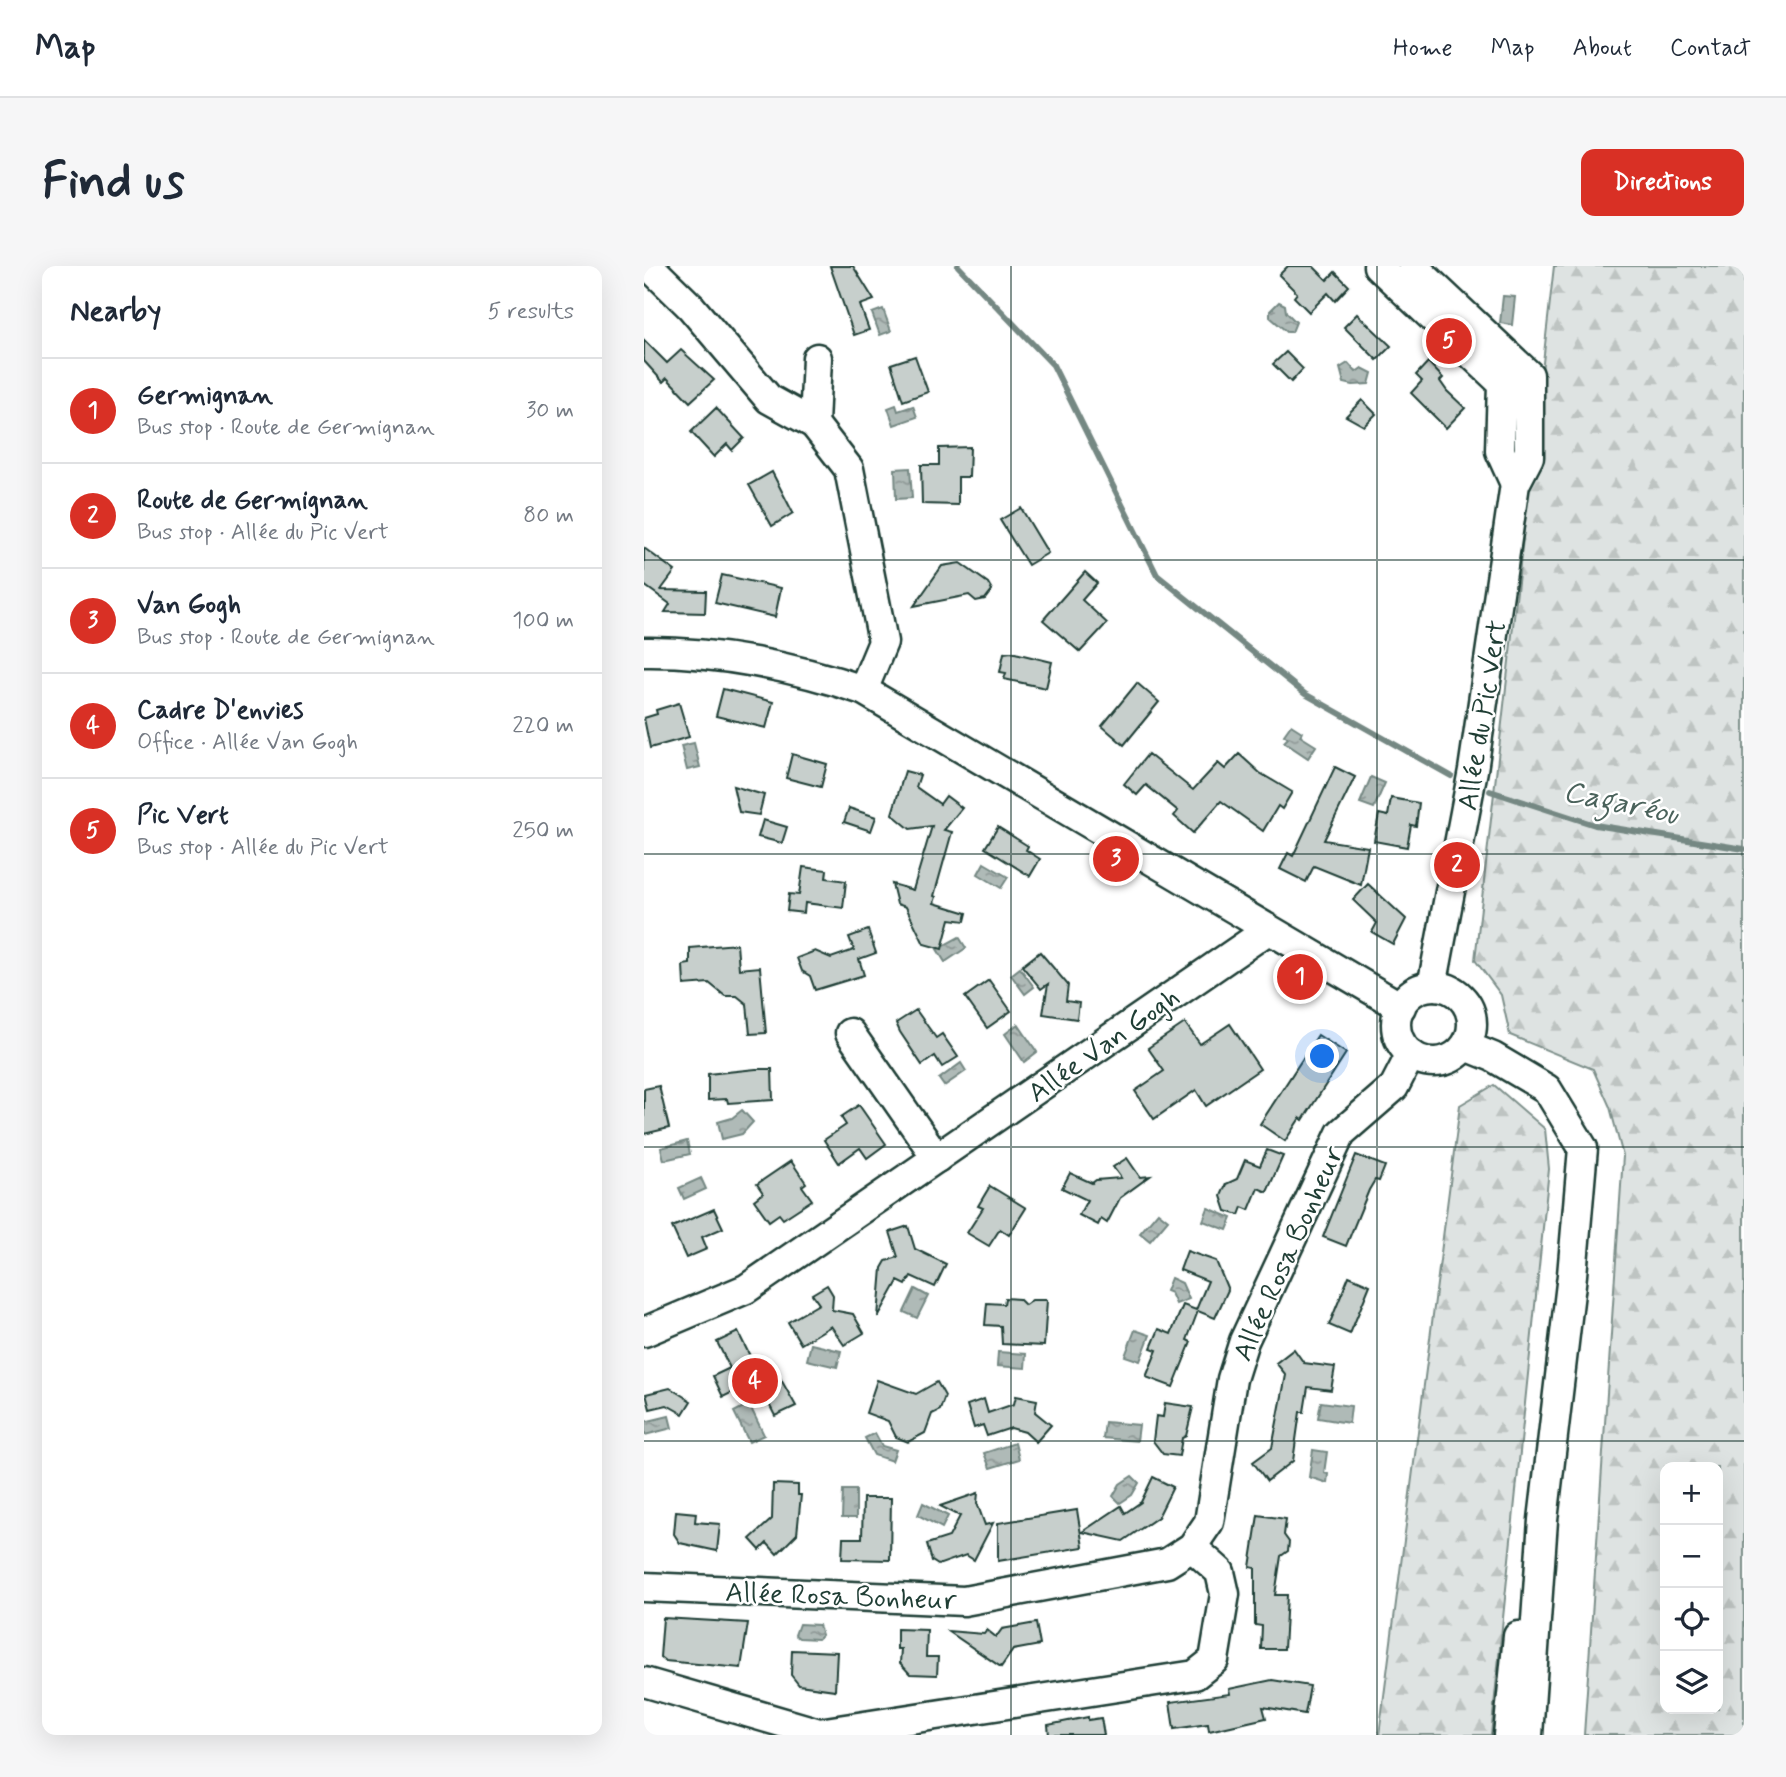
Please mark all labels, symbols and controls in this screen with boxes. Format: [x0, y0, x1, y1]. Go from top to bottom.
text: Map [35, 26, 95, 70]
text: Home [1393, 33, 1453, 64]
text: Map [1491, 33, 1535, 64]
text: About [1573, 33, 1632, 64]
text: Contact [1670, 33, 1751, 64]
button: Directions [1581, 149, 1744, 216]
text: Find us [42, 150, 185, 215]
text: Nearby [70, 292, 161, 331]
text: 5 results [488, 297, 574, 327]
pin: 5 [1426, 315, 1472, 367]
text: Germignan [137, 379, 273, 413]
text: 1 [88, 396, 98, 426]
text: 30 m [526, 396, 574, 426]
text: Bus stop · Route de Germignan [137, 413, 435, 443]
text: Route de Germignan [137, 484, 368, 518]
text: 2 [87, 501, 99, 531]
text: 80 m [523, 501, 574, 531]
text: Bus stop · Allée du Pic Vert [137, 518, 389, 548]
text: Van Gogh [137, 589, 241, 623]
text: 3 [88, 606, 98, 636]
text: 100 m [512, 606, 574, 636]
street label: Allée du Pic Vert [1450, 618, 1517, 813]
text: Bus stop · Route de Germignan [137, 623, 435, 653]
text: Cadre D'envies [137, 694, 304, 728]
text: 4 [86, 711, 100, 741]
text: 220 m [512, 711, 574, 741]
text: Office · Allée Van Gogh [137, 728, 358, 758]
water label: Cagaréou [1559, 772, 1683, 839]
text: Pic Vert [137, 799, 229, 833]
text: 5 [86, 816, 100, 846]
text: 250 m [512, 816, 574, 846]
text: Bus stop · Allée du Pic Vert [137, 833, 389, 863]
pin: 3 [1093, 833, 1139, 885]
pin: 2 [1434, 839, 1480, 891]
pin: 1 [1277, 951, 1323, 1003]
street label: Allée Van Gogh [1021, 980, 1188, 1112]
your location [1305, 1039, 1339, 1073]
street label: Allée Rosa Bonheur [1225, 1140, 1354, 1367]
pin: 4 [732, 1355, 778, 1407]
map controls [1660, 1462, 1723, 1714]
button: + [1660, 1462, 1723, 1525]
button: − [1660, 1525, 1723, 1588]
street label: Allée Rosa Bonheur [725, 1575, 958, 1620]
button: locate [1660, 1588, 1723, 1651]
button: layers [1660, 1651, 1723, 1714]

